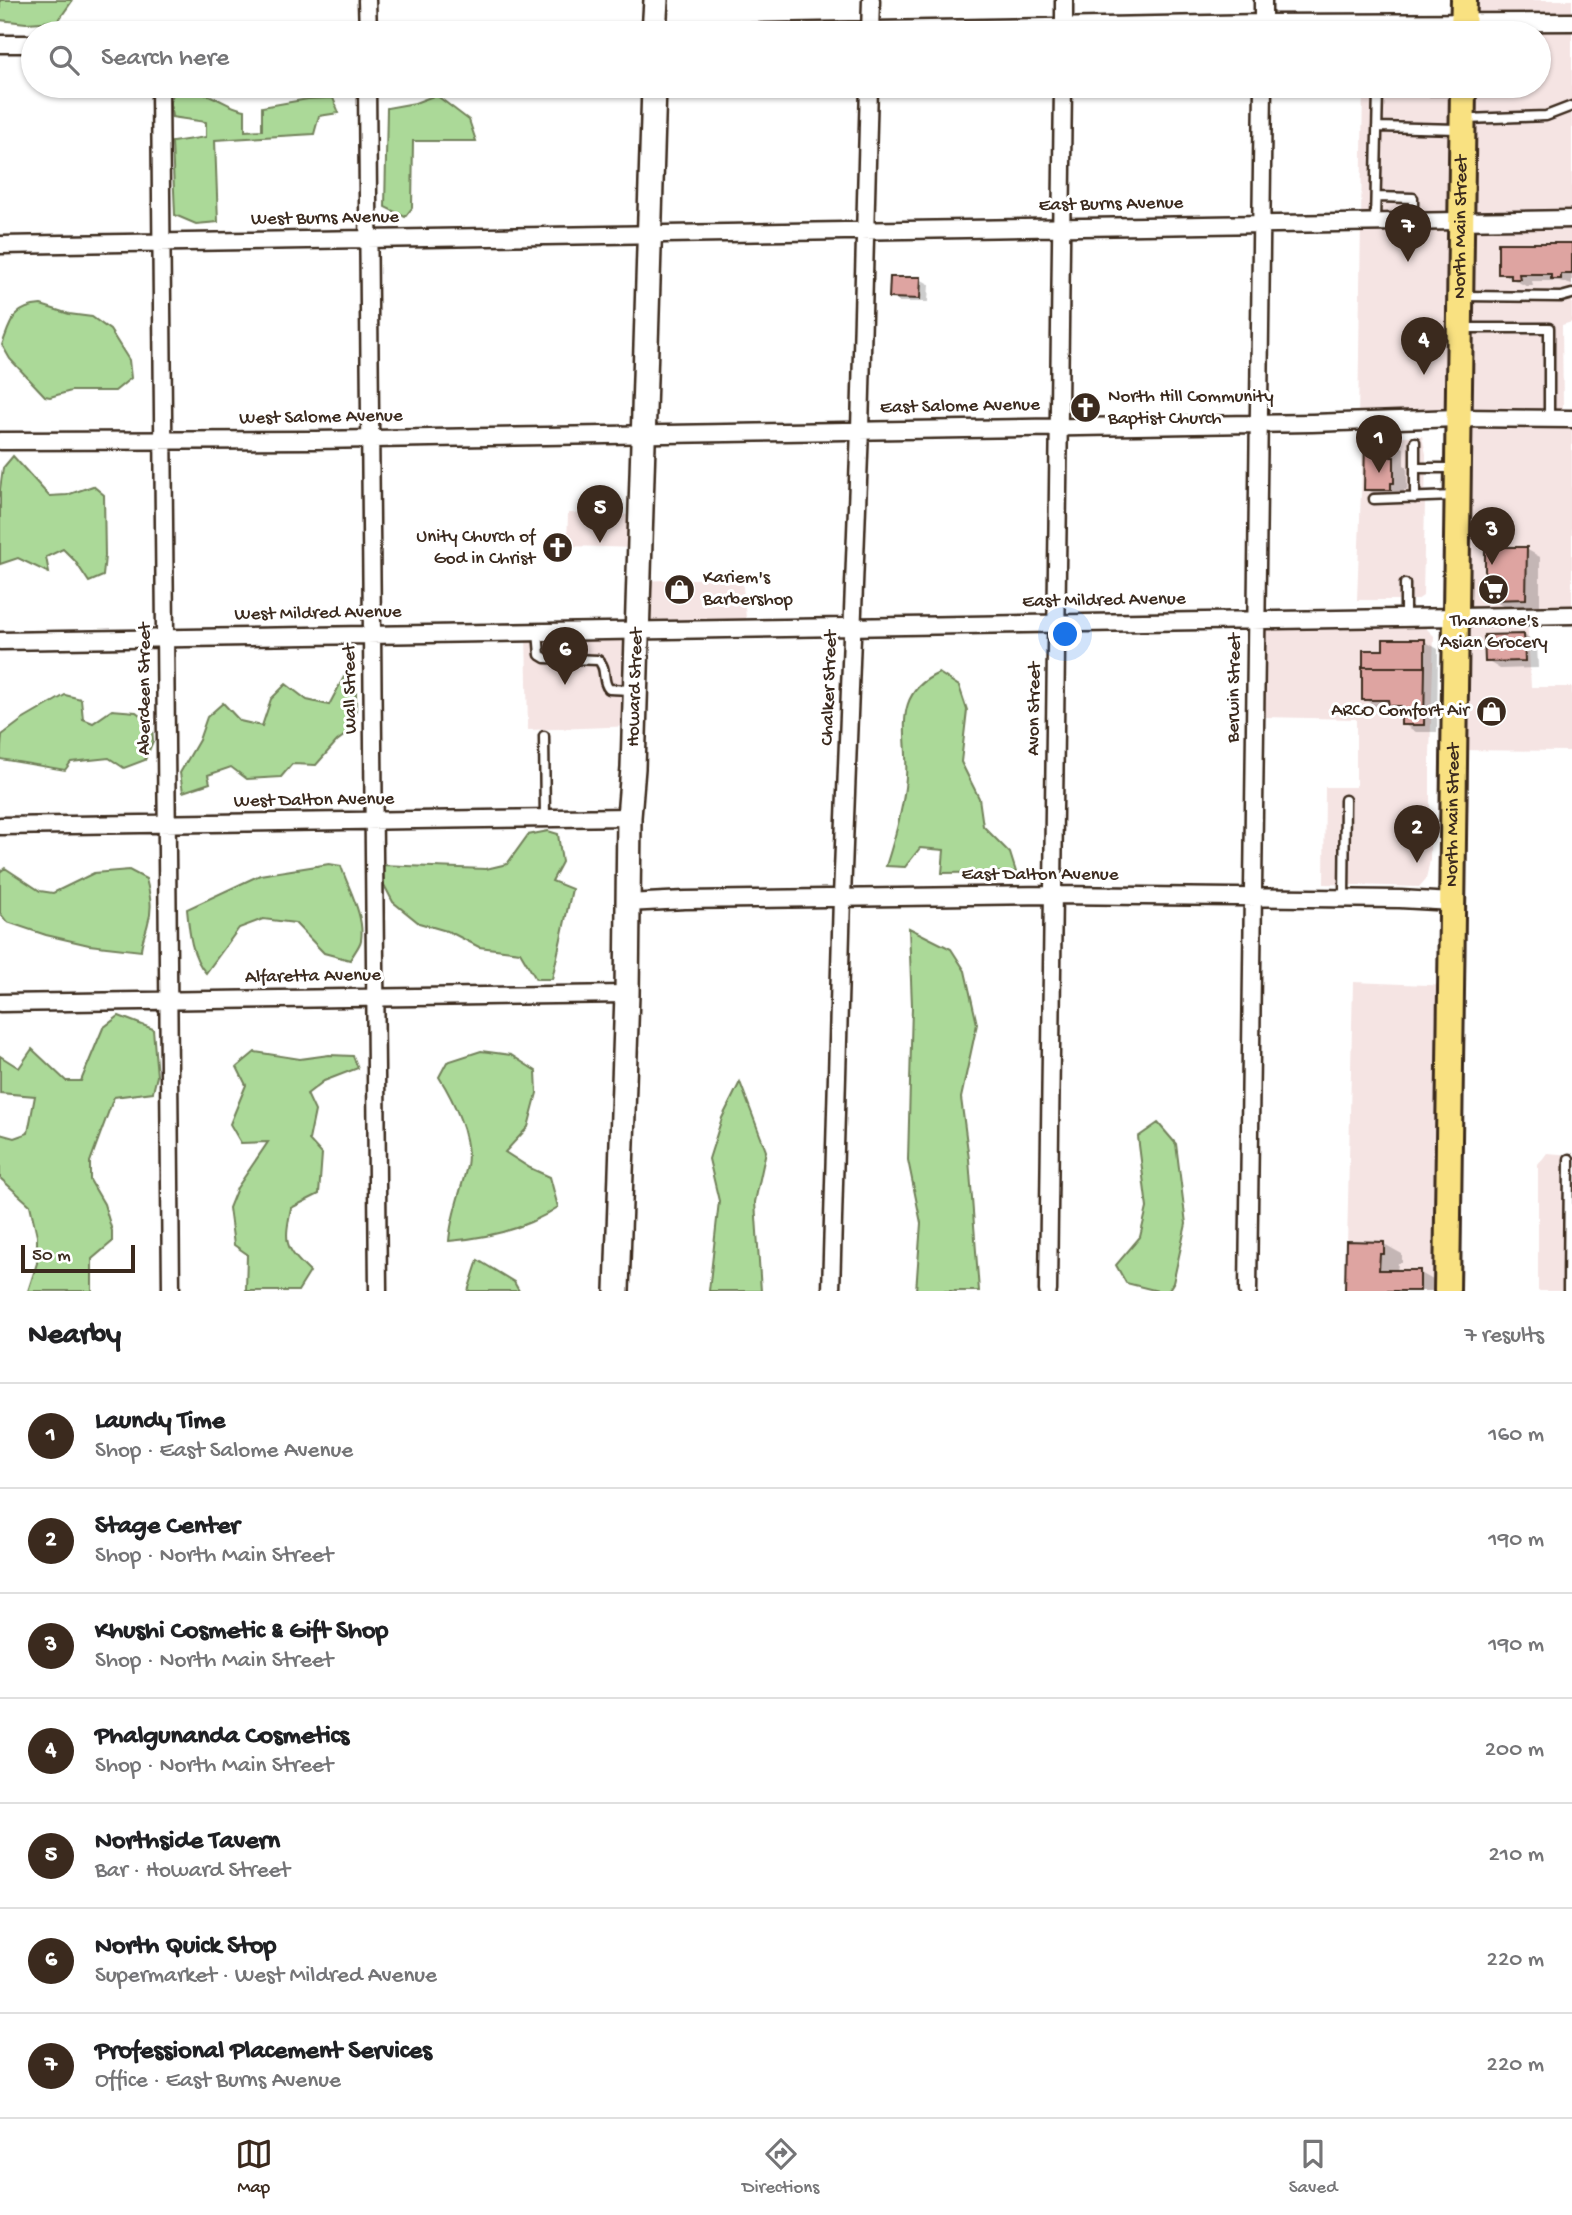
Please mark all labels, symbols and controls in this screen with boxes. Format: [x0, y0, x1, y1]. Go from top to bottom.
search box [21, 21, 1551, 98]
icon: search [45, 41, 83, 79]
text: Search here [101, 44, 229, 75]
street label: North Main Street [1449, 153, 1474, 299]
street label: East Burns Avenue [1038, 192, 1184, 218]
pin: 7 [1385, 204, 1431, 262]
street label: West Burns Avenue [251, 206, 399, 232]
pin: 4 [1401, 317, 1447, 375]
place label: North Hill Community Baptist Church [1107, 386, 1274, 431]
church icon: North Hill Community Baptist Church [1068, 391, 1102, 425]
street label: East Salome Avenue [880, 394, 1040, 420]
street label: West Salome Avenue [239, 405, 403, 431]
pin: 1 [1356, 415, 1402, 473]
pin: 5 [577, 485, 623, 543]
pin: 3 [1469, 507, 1515, 565]
place label: Unity Church of God in Christ [416, 526, 537, 571]
church icon: Unity Church of God in Christ [541, 531, 575, 565]
place label: Kariem's Barbershop [702, 567, 794, 612]
shop icon: Kariem's Barbershop [663, 572, 697, 606]
supermarket icon: Thanaone's Asian Grocery [1477, 573, 1511, 607]
street label: East Mildred Avenue [1022, 588, 1186, 614]
street label: West Mildred Avenue [234, 601, 402, 627]
place label: Thanaone's Asian Grocery [1440, 610, 1548, 655]
your location [1048, 617, 1082, 651]
street label: Aberdeen Street [134, 620, 157, 755]
street label: Howard Street [622, 625, 649, 747]
pin: 6 [542, 627, 588, 685]
street label: Chalker Street [816, 628, 844, 746]
street label: Berwin Street [1223, 631, 1247, 744]
street label: Wall Street [339, 641, 363, 734]
street label: Avon Street [1023, 660, 1047, 756]
shop icon: ARCO Comfort Air [1475, 694, 1509, 728]
place label: ARCO Comfort Air [1331, 700, 1471, 723]
street label: North Main Street [1441, 741, 1466, 887]
street label: West Dalton Avenue [234, 788, 395, 814]
pin: 2 [1394, 805, 1440, 863]
street label: East Dalton Avenue [961, 864, 1119, 887]
street label: Alfaretta Avenue [245, 964, 381, 990]
scale bar [21, 1242, 135, 1274]
text: 50 m [32, 1245, 71, 1268]
text: Nearby [28, 1319, 121, 1354]
text: 7 results [1464, 1323, 1544, 1350]
text: Laundy Time [95, 1407, 225, 1438]
text: 1 [46, 1422, 56, 1449]
text: 160 m [1488, 1422, 1544, 1449]
text: Shop · East Salome Avenue [95, 1438, 353, 1465]
text: Stage Center [95, 1512, 240, 1543]
text: 2 [45, 1527, 57, 1554]
text: 190 m [1488, 1527, 1544, 1554]
text: Shop · North Main Street [95, 1543, 333, 1570]
text: Khushi Cosmetic & Gift Shop [95, 1617, 388, 1648]
text: 3 [45, 1632, 57, 1659]
text: 190 m [1488, 1632, 1544, 1659]
text: Shop · North Main Street [95, 1648, 333, 1675]
text: Phalgunanda Cosmetics [95, 1722, 349, 1753]
text: 4 [46, 1737, 56, 1764]
text: 200 m [1485, 1737, 1544, 1764]
text: Shop · North Main Street [95, 1753, 333, 1780]
text: Northside Tavern [95, 1827, 280, 1858]
text: 5 [45, 1842, 57, 1869]
text: 210 m [1489, 1842, 1544, 1869]
text: Bar · Howard Street [95, 1858, 290, 1885]
text: North Quick Stop [95, 1932, 276, 1963]
text: 6 [45, 1947, 57, 1974]
text: 220 m [1487, 1947, 1544, 1974]
text: Supermarket · West Mildred Avenue [95, 1963, 437, 1990]
text: Professional Placement Services [95, 2037, 432, 2068]
text: 7 [45, 2052, 57, 2079]
text: 220 m [1487, 2052, 1544, 2079]
text: Office · East Burns Avenue [95, 2068, 341, 2095]
tab: Map [235, 2135, 273, 2200]
tab: Directions [742, 2135, 819, 2200]
tab: Saved [1289, 2135, 1337, 2200]

